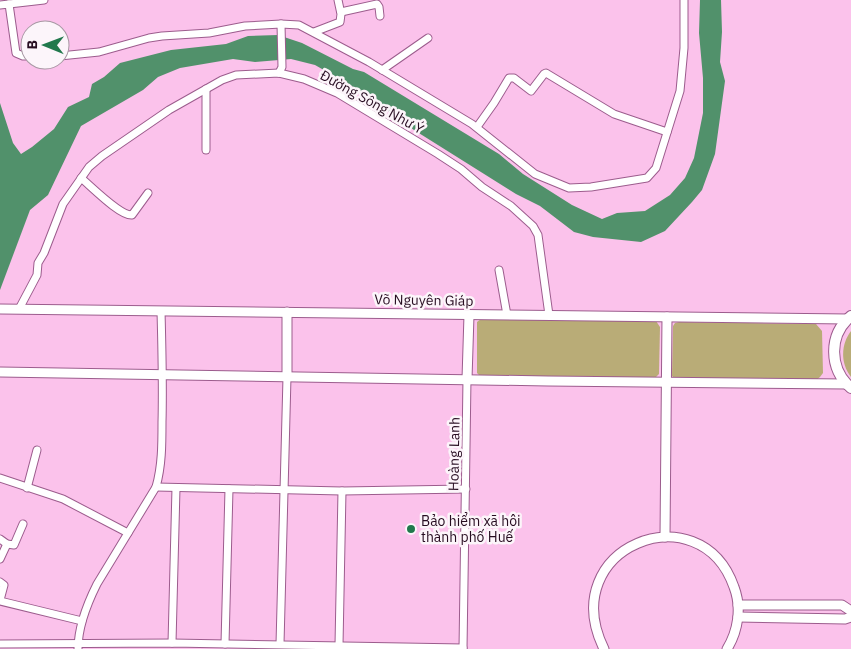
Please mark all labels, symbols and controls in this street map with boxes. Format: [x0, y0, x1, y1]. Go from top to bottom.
north arrow [20, 20, 70, 70]
text: B [23, 40, 41, 50]
street label: Đường Sông Như Ý [317, 65, 428, 138]
street label: Võ Nguyên Giáp [374, 290, 474, 310]
street label: Hoàng Lanh [444, 417, 464, 491]
place label: Bảo hiểm xã hội thành phố Huế [421, 512, 521, 546]
marker: Bảo hiểm xã hội thành phố Huế [405, 523, 417, 535]

